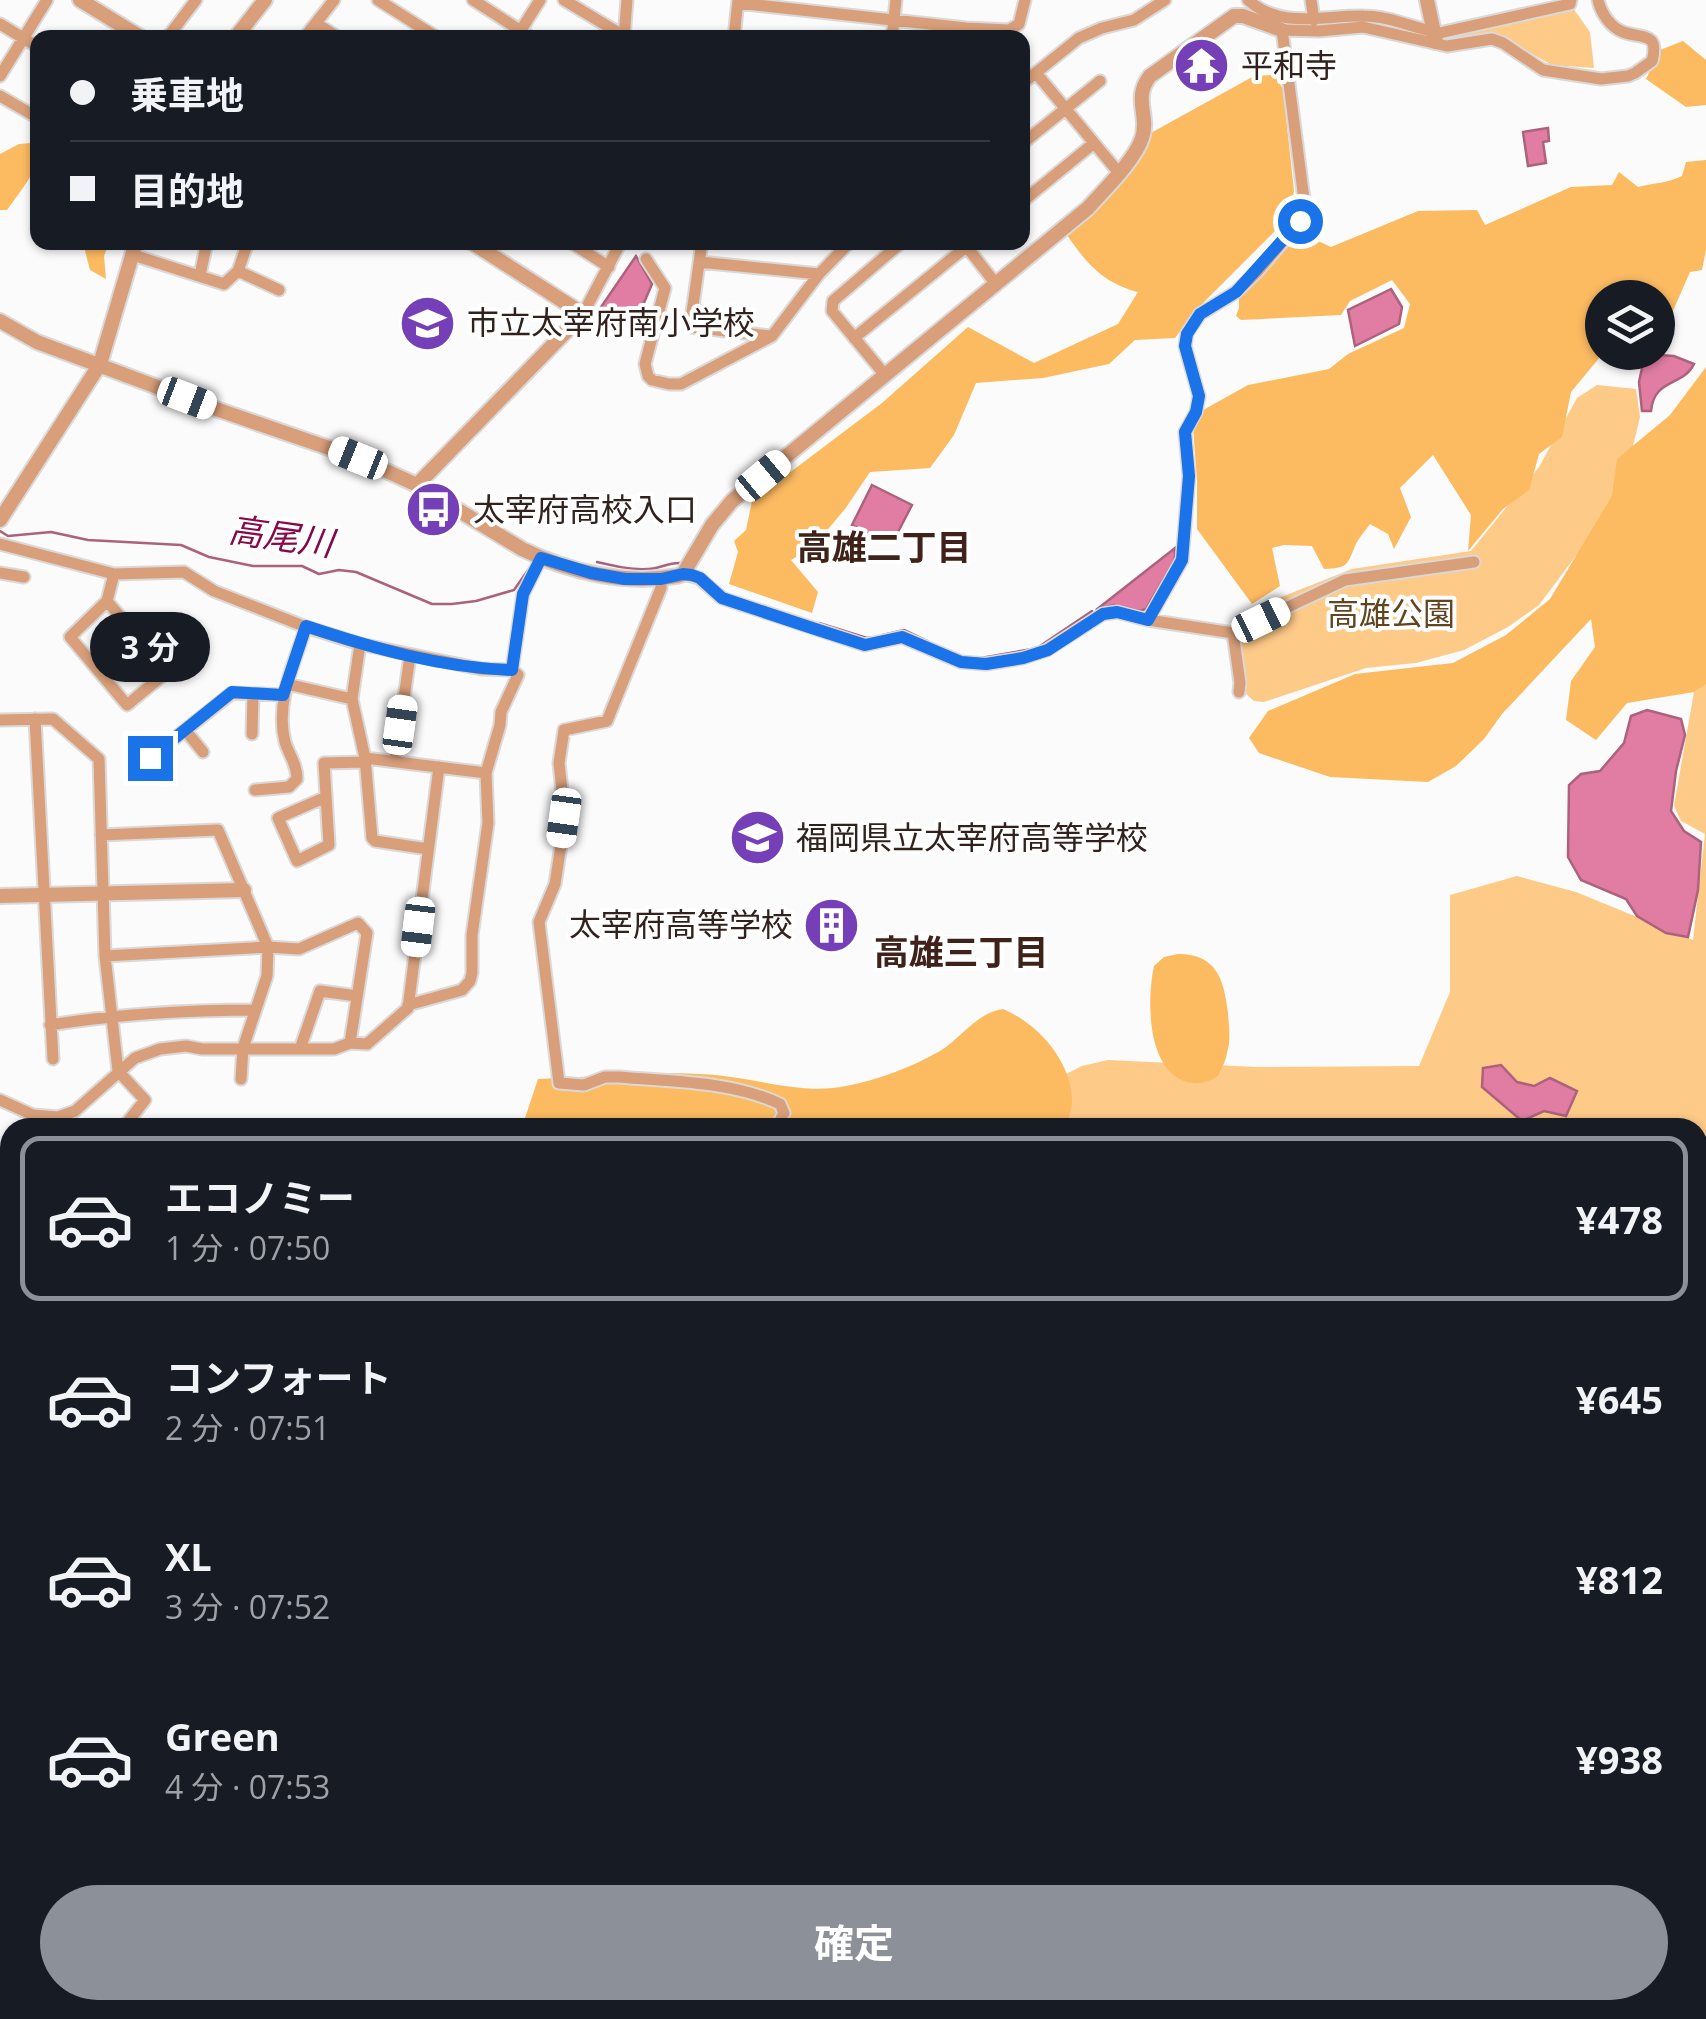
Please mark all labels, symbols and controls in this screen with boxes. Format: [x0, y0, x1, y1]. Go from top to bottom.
temple icon: 平和寺 [1172, 36, 1232, 96]
place label: 平和寺 [1241, 43, 1337, 86]
text: 乗車地 [130, 68, 244, 120]
text: 目的地 [130, 164, 244, 216]
route start [1278, 199, 1323, 244]
map controls [1585, 280, 1675, 370]
button: layers [1585, 280, 1675, 370]
school or university icon: 市立太宰府南小学校 [398, 293, 458, 353]
place label: 市立太宰府南小学校 [467, 300, 755, 343]
car [154, 373, 220, 423]
car [325, 433, 391, 483]
car [730, 445, 796, 507]
bus stop icon: 太宰府高校入口 [404, 480, 464, 540]
place label: 太宰府高校入口 [473, 487, 697, 530]
water label: 高尾川 [226, 505, 340, 567]
district label: 高雄二丁目 [796, 523, 972, 570]
park label: 高雄公園 [1327, 591, 1455, 634]
car [1227, 593, 1295, 647]
callout: 3 分 [90, 613, 210, 683]
text: 3 分 [121, 625, 179, 668]
car [381, 693, 419, 757]
route end [128, 736, 173, 781]
car [545, 786, 583, 850]
school or university icon: 福岡県立太宰府高等学校 [727, 808, 787, 868]
place label: 福岡県立太宰府高等学校 [796, 815, 1148, 858]
car [399, 895, 437, 959]
building icon: 太宰府高等学校 [802, 895, 862, 955]
place label: 太宰府高等学校 [569, 902, 793, 945]
district label: 高雄三丁目 [873, 928, 1049, 975]
text: エコノミー [165, 1171, 355, 1223]
icon: car [45, 1174, 135, 1264]
text: ¥478 [1576, 1193, 1663, 1245]
text: 1 分 · 07:50 [165, 1226, 330, 1269]
text: コンフォート [165, 1351, 392, 1403]
icon: car [45, 1354, 135, 1444]
text: ¥645 [1576, 1373, 1663, 1425]
text: 2 分 · 07:51 [165, 1406, 330, 1449]
text: XL [165, 1530, 212, 1582]
icon: car [45, 1534, 135, 1624]
text: ¥812 [1576, 1553, 1663, 1605]
text: 3 分 · 07:52 [165, 1585, 330, 1628]
text: Green [165, 1710, 280, 1762]
icon: car [45, 1714, 135, 1804]
text: ¥938 [1576, 1733, 1663, 1785]
text: 4 分 · 07:53 [165, 1765, 330, 1808]
button: 確定 [40, 1885, 1668, 2000]

